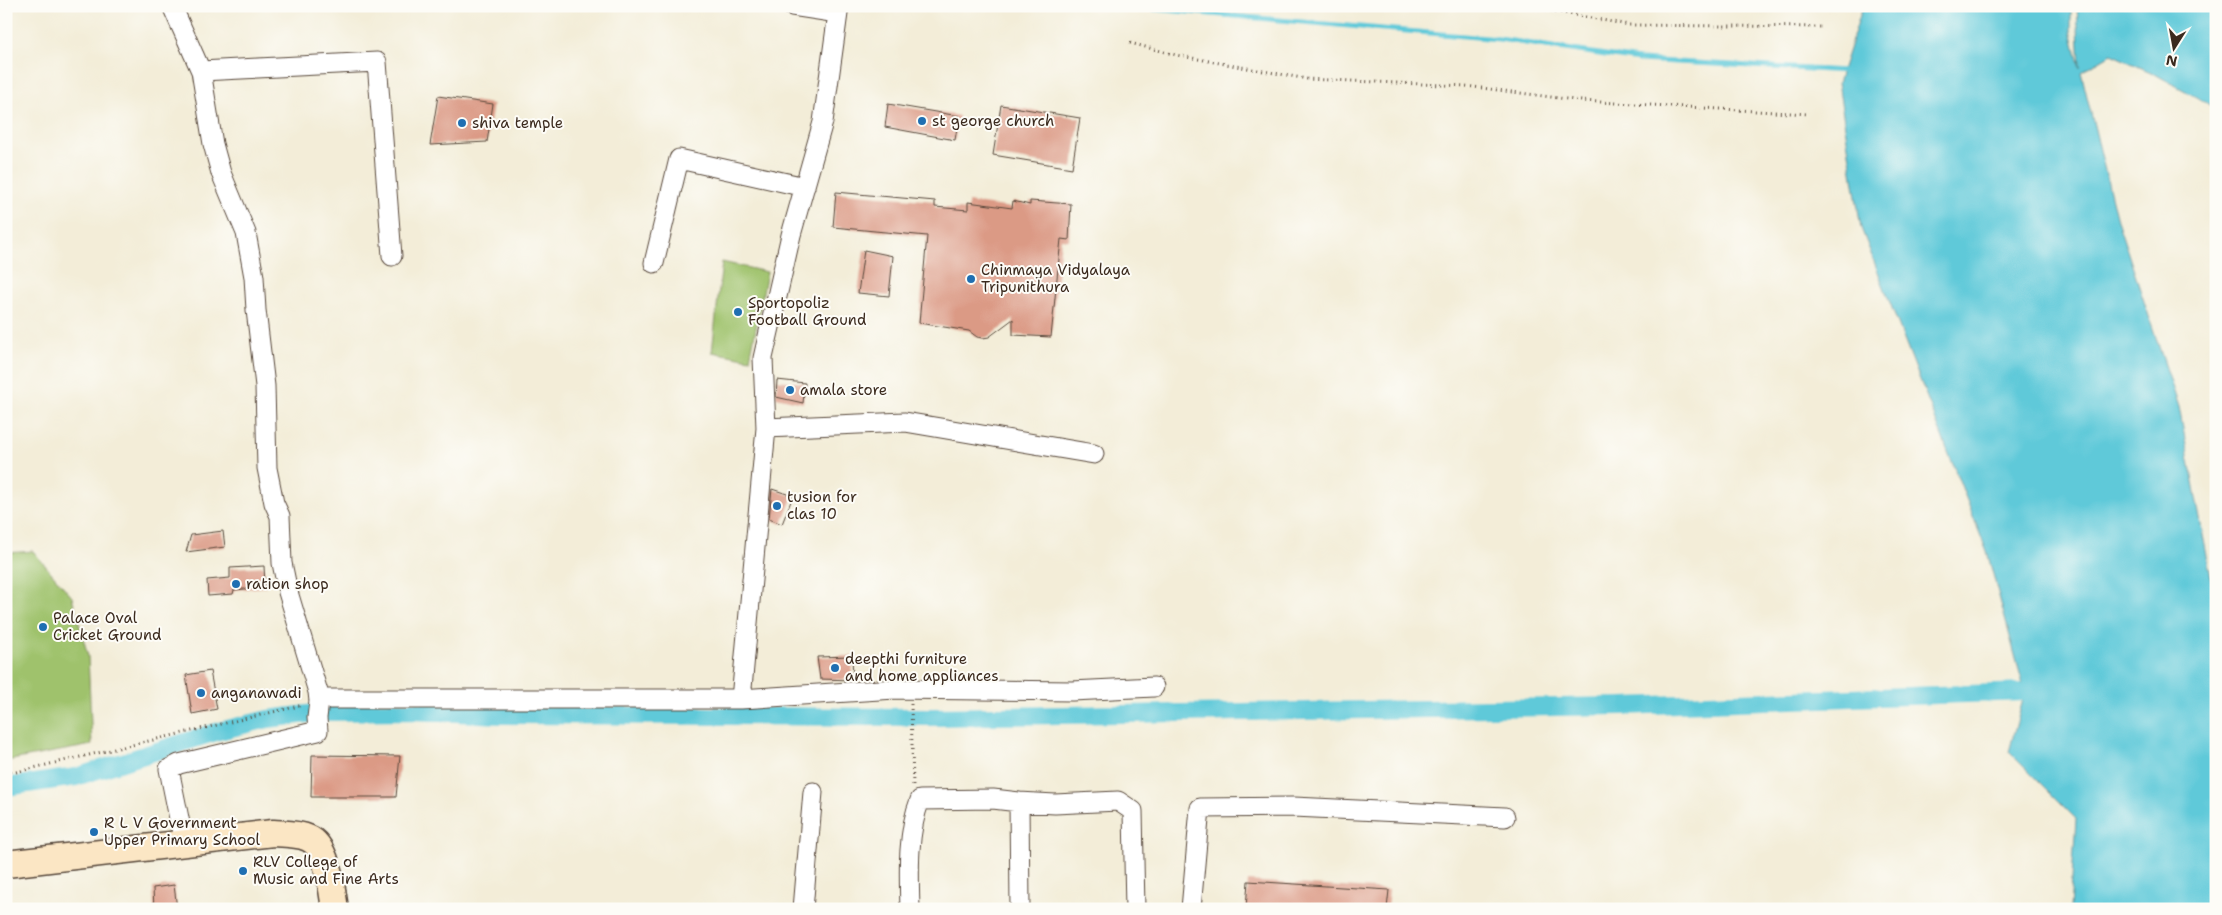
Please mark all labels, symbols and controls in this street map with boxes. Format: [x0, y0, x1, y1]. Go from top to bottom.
north arrow [2150, 22, 2200, 72]
text: N [2164, 51, 2179, 71]
place label: st george church [932, 111, 1054, 131]
place label: shiva temple [472, 113, 563, 133]
marker: st george church [916, 115, 928, 127]
marker: shiva temple [456, 117, 468, 129]
place label: Chinmaya Vidyalaya Tripunithura [981, 260, 1131, 297]
marker: Chinmaya Vidyalaya Tripunithura [965, 273, 977, 285]
place label: Sportopoliz Football Ground [748, 293, 867, 330]
marker: Sportopoliz Football Ground [732, 306, 744, 318]
place label: amala store [800, 380, 887, 400]
marker: amala store [784, 384, 796, 396]
place label: tusion for clas 10 [787, 487, 857, 524]
marker: tusion for clas 10 [771, 500, 783, 512]
place label: ration shop [246, 574, 329, 594]
marker: ration shop [230, 578, 242, 590]
place label: Palace Oval Cricket Ground [53, 608, 162, 645]
marker: Palace Oval Cricket Ground [37, 621, 49, 633]
place label: deepthi furniture and home appliances [845, 649, 999, 686]
marker: deepthi furniture and home appliances [829, 662, 841, 674]
place label: anganawadi [211, 683, 302, 703]
marker: anganawadi [195, 687, 207, 699]
place label: R L V Government Upper Primary School [104, 813, 261, 850]
marker: R L V Government Upper Primary School [88, 826, 100, 838]
place label: RLV College of Music and Fine Arts [253, 852, 399, 889]
marker: RLV College of Music and Fine Arts [237, 865, 249, 877]

